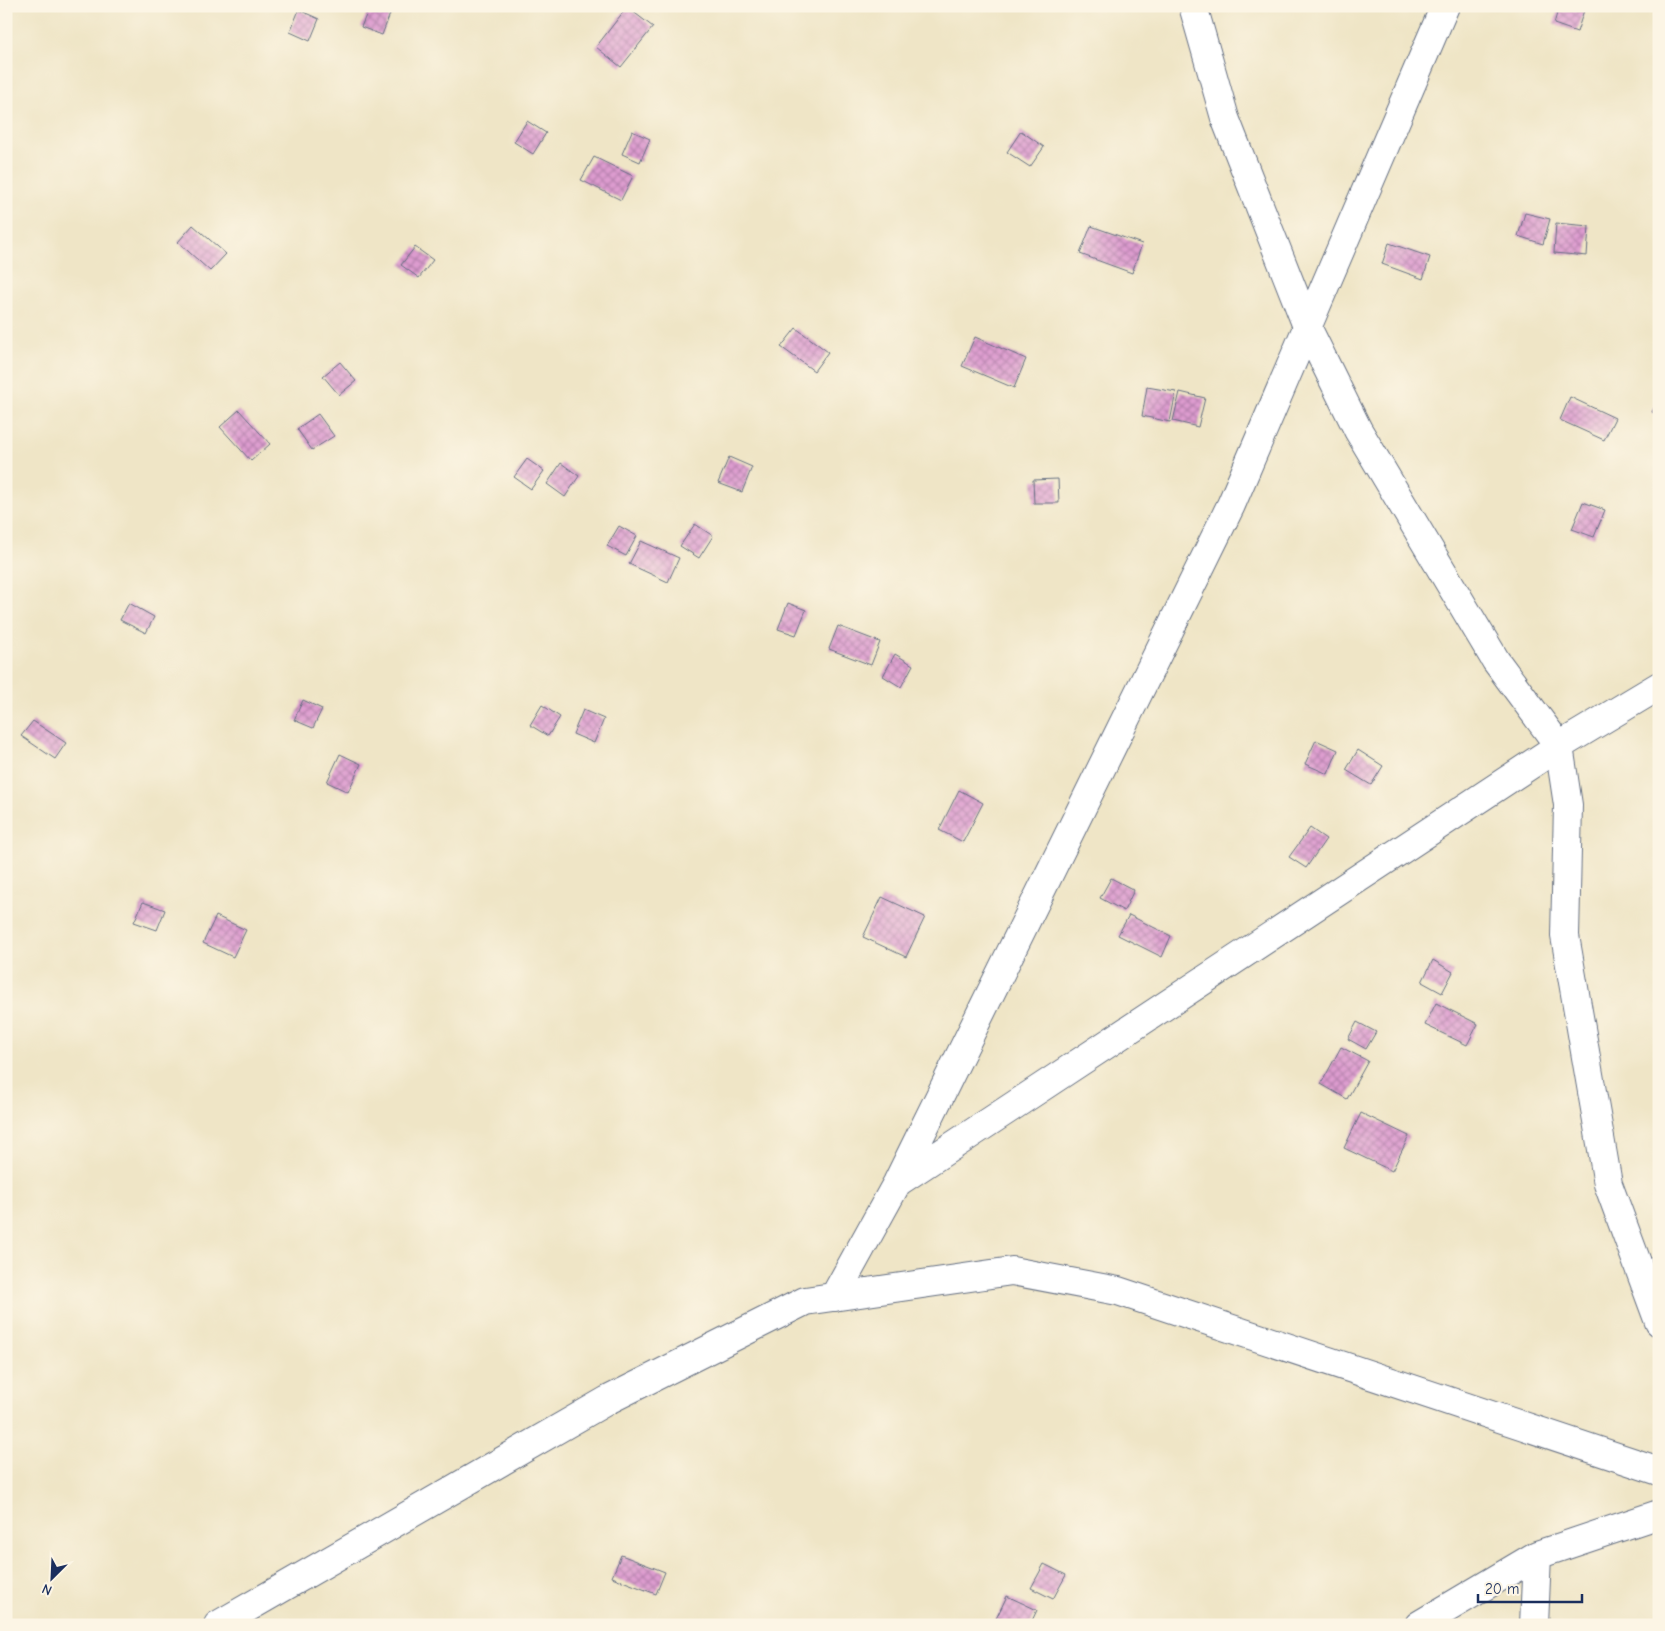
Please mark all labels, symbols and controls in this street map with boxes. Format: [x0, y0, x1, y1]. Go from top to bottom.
north arrow [28, 1554, 78, 1604]
scale bar [1478, 1571, 1581, 1603]
text: N [39, 1580, 55, 1599]
text: 20 m [1485, 1580, 1519, 1598]

